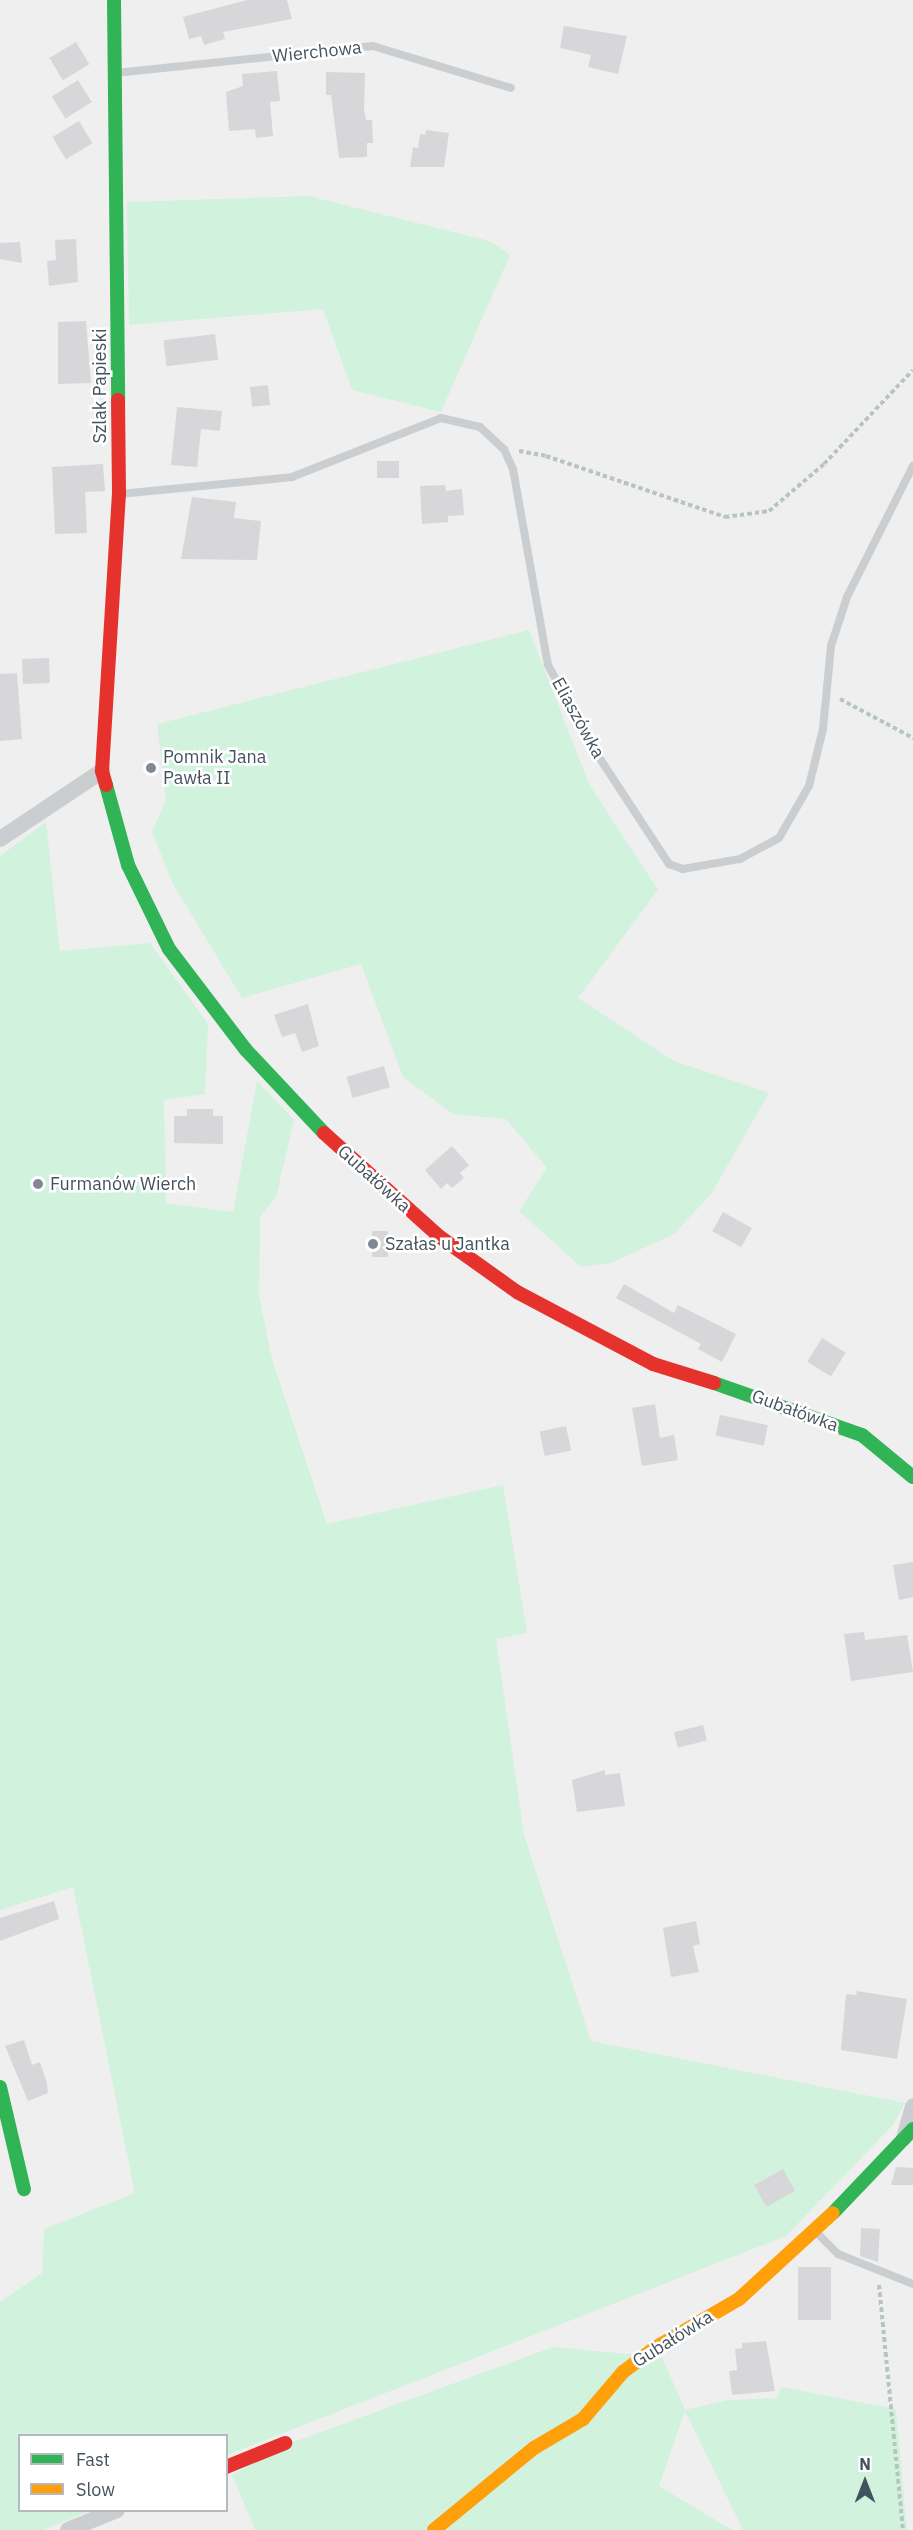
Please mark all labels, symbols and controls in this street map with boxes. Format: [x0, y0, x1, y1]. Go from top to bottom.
street label: Wierchowa [271, 37, 363, 67]
street label: Szlak Papieski [89, 329, 111, 443]
street label: Eliaszówka [547, 674, 609, 762]
place label: Pomnik Jana Pawła II [163, 747, 266, 789]
marker: Pomnik Jana Pawła II [144, 761, 158, 775]
street label: Gubałówka [333, 1141, 415, 1217]
place label: Furmanów Wierch [50, 1173, 196, 1195]
marker: Furmanów Wierch [31, 1177, 45, 1191]
place label: Szałas u Jantka [385, 1233, 510, 1255]
marker: Szałas u Jantka [366, 1237, 380, 1251]
street label: Gubałówka [749, 1385, 841, 1437]
street label: Gubałówka [629, 2306, 717, 2372]
legend [18, 2434, 228, 2512]
text: Fast [76, 2448, 110, 2471]
north arrow [835, 2452, 895, 2512]
text: N [859, 2454, 871, 2474]
text: Slow [76, 2478, 115, 2501]

